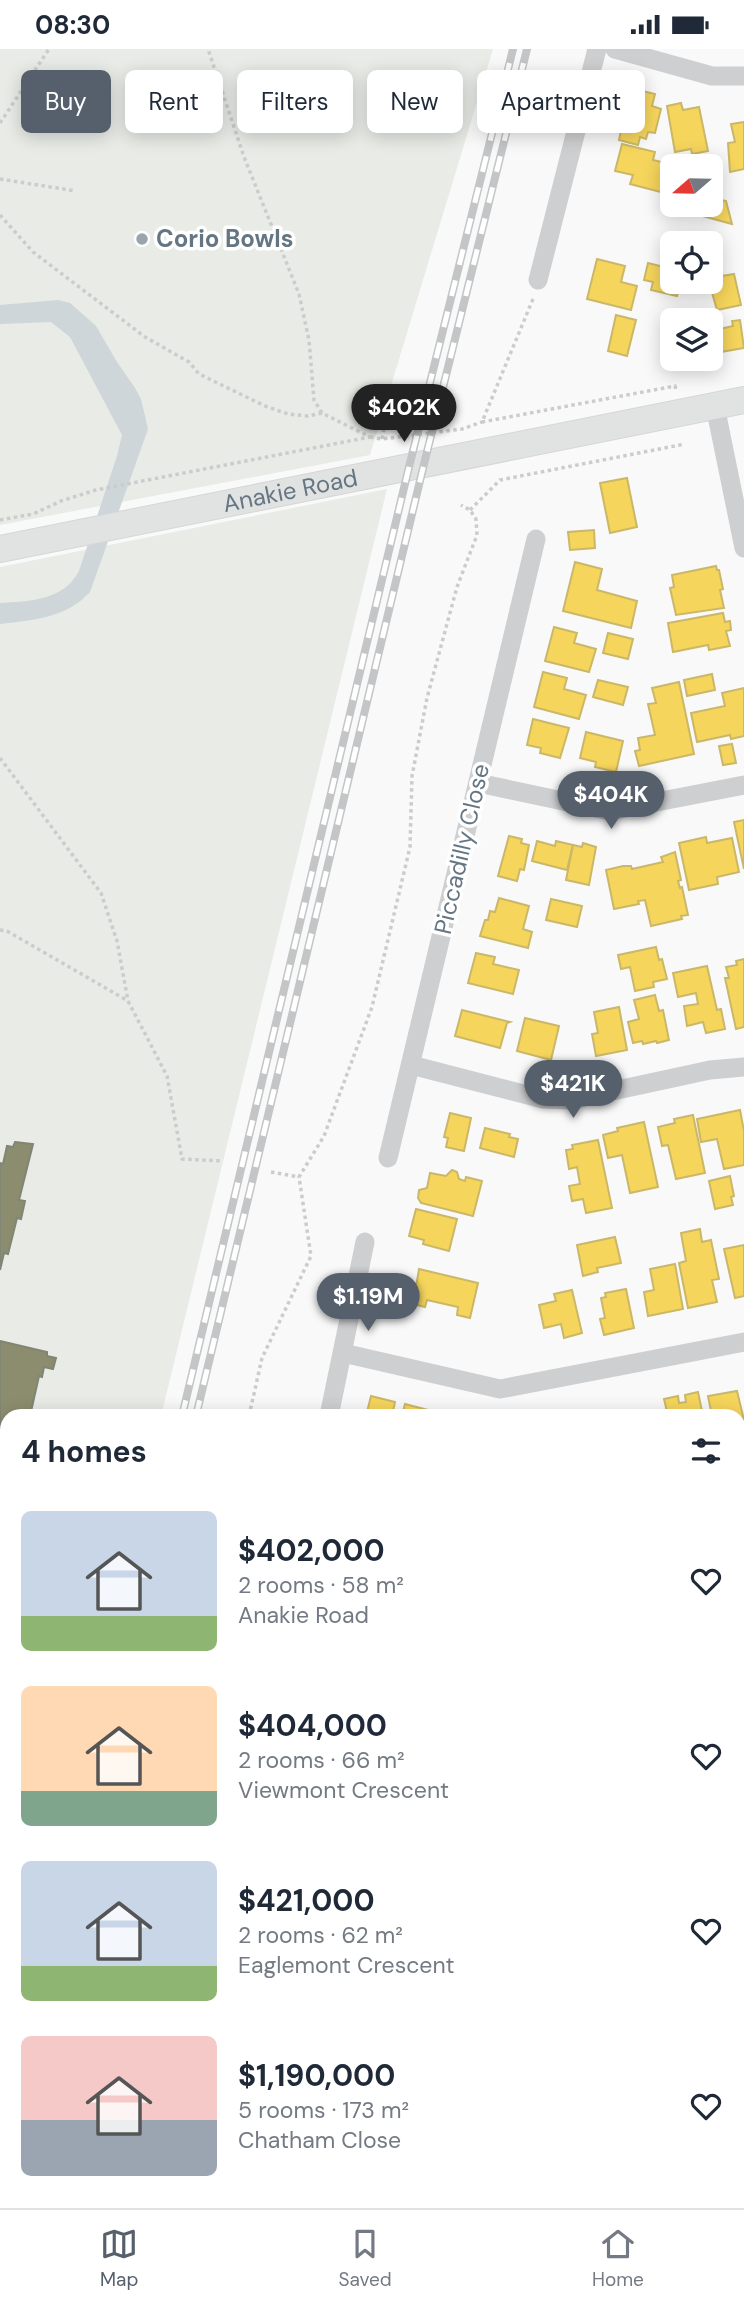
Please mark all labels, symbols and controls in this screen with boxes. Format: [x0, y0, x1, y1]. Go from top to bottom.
text: 08:30 [35, 8, 110, 42]
chip: Buy [21, 70, 111, 133]
chip: Rent [125, 70, 223, 133]
chip: Filters [237, 70, 353, 133]
chip: New [367, 70, 463, 133]
chip: Apartment [477, 70, 645, 133]
north arrow [660, 154, 723, 217]
map controls [660, 154, 723, 371]
place label: Corio Bowls [156, 223, 293, 254]
marker: Corio Bowls [134, 231, 150, 247]
button: locate [660, 231, 723, 294]
button: layers [660, 308, 723, 371]
pin: $402K [355, 385, 453, 444]
text: $402K [367, 392, 441, 422]
street label: Anakie Road [220, 462, 360, 519]
street label: Piccadilly Close [427, 761, 496, 937]
pin: $404K [562, 771, 660, 831]
text: $404K [573, 779, 649, 809]
pin: $421K [524, 1061, 622, 1120]
text: $421K [540, 1068, 606, 1098]
pin: $1.19M [311, 1273, 425, 1333]
text: $1.19M [333, 1281, 403, 1311]
text: 4 homes [21, 1432, 147, 1471]
icon: filters [687, 1432, 725, 1470]
text: $402,000 [238, 1531, 385, 1570]
icon: home [77, 1539, 161, 1623]
icon: heart [687, 1562, 725, 1600]
text: 2 rooms · 58 m² [238, 1570, 404, 1600]
text: Anakie Road [238, 1600, 369, 1630]
text: $404,000 [238, 1706, 387, 1745]
icon: home [77, 1714, 161, 1798]
icon: heart [687, 1737, 725, 1775]
text: 2 rooms · 66 m² [238, 1745, 405, 1775]
text: Viewmont Crescent [238, 1775, 449, 1805]
text: $421,000 [238, 1881, 375, 1920]
icon: home [77, 1889, 161, 1973]
icon: heart [687, 1912, 725, 1950]
text: 2 rooms · 62 m² [238, 1920, 403, 1950]
text: Eaglemont Crescent [238, 1950, 455, 1980]
text: $1,190,000 [238, 2056, 395, 2095]
icon: home [77, 2064, 161, 2148]
icon: heart [687, 2087, 725, 2125]
text: 5 rooms · 173 m² [238, 2095, 409, 2125]
text: Chatham Close [238, 2125, 401, 2155]
tab: Map [100, 2225, 138, 2292]
tab: Saved [339, 2225, 392, 2292]
tab: Home [592, 2225, 644, 2292]

